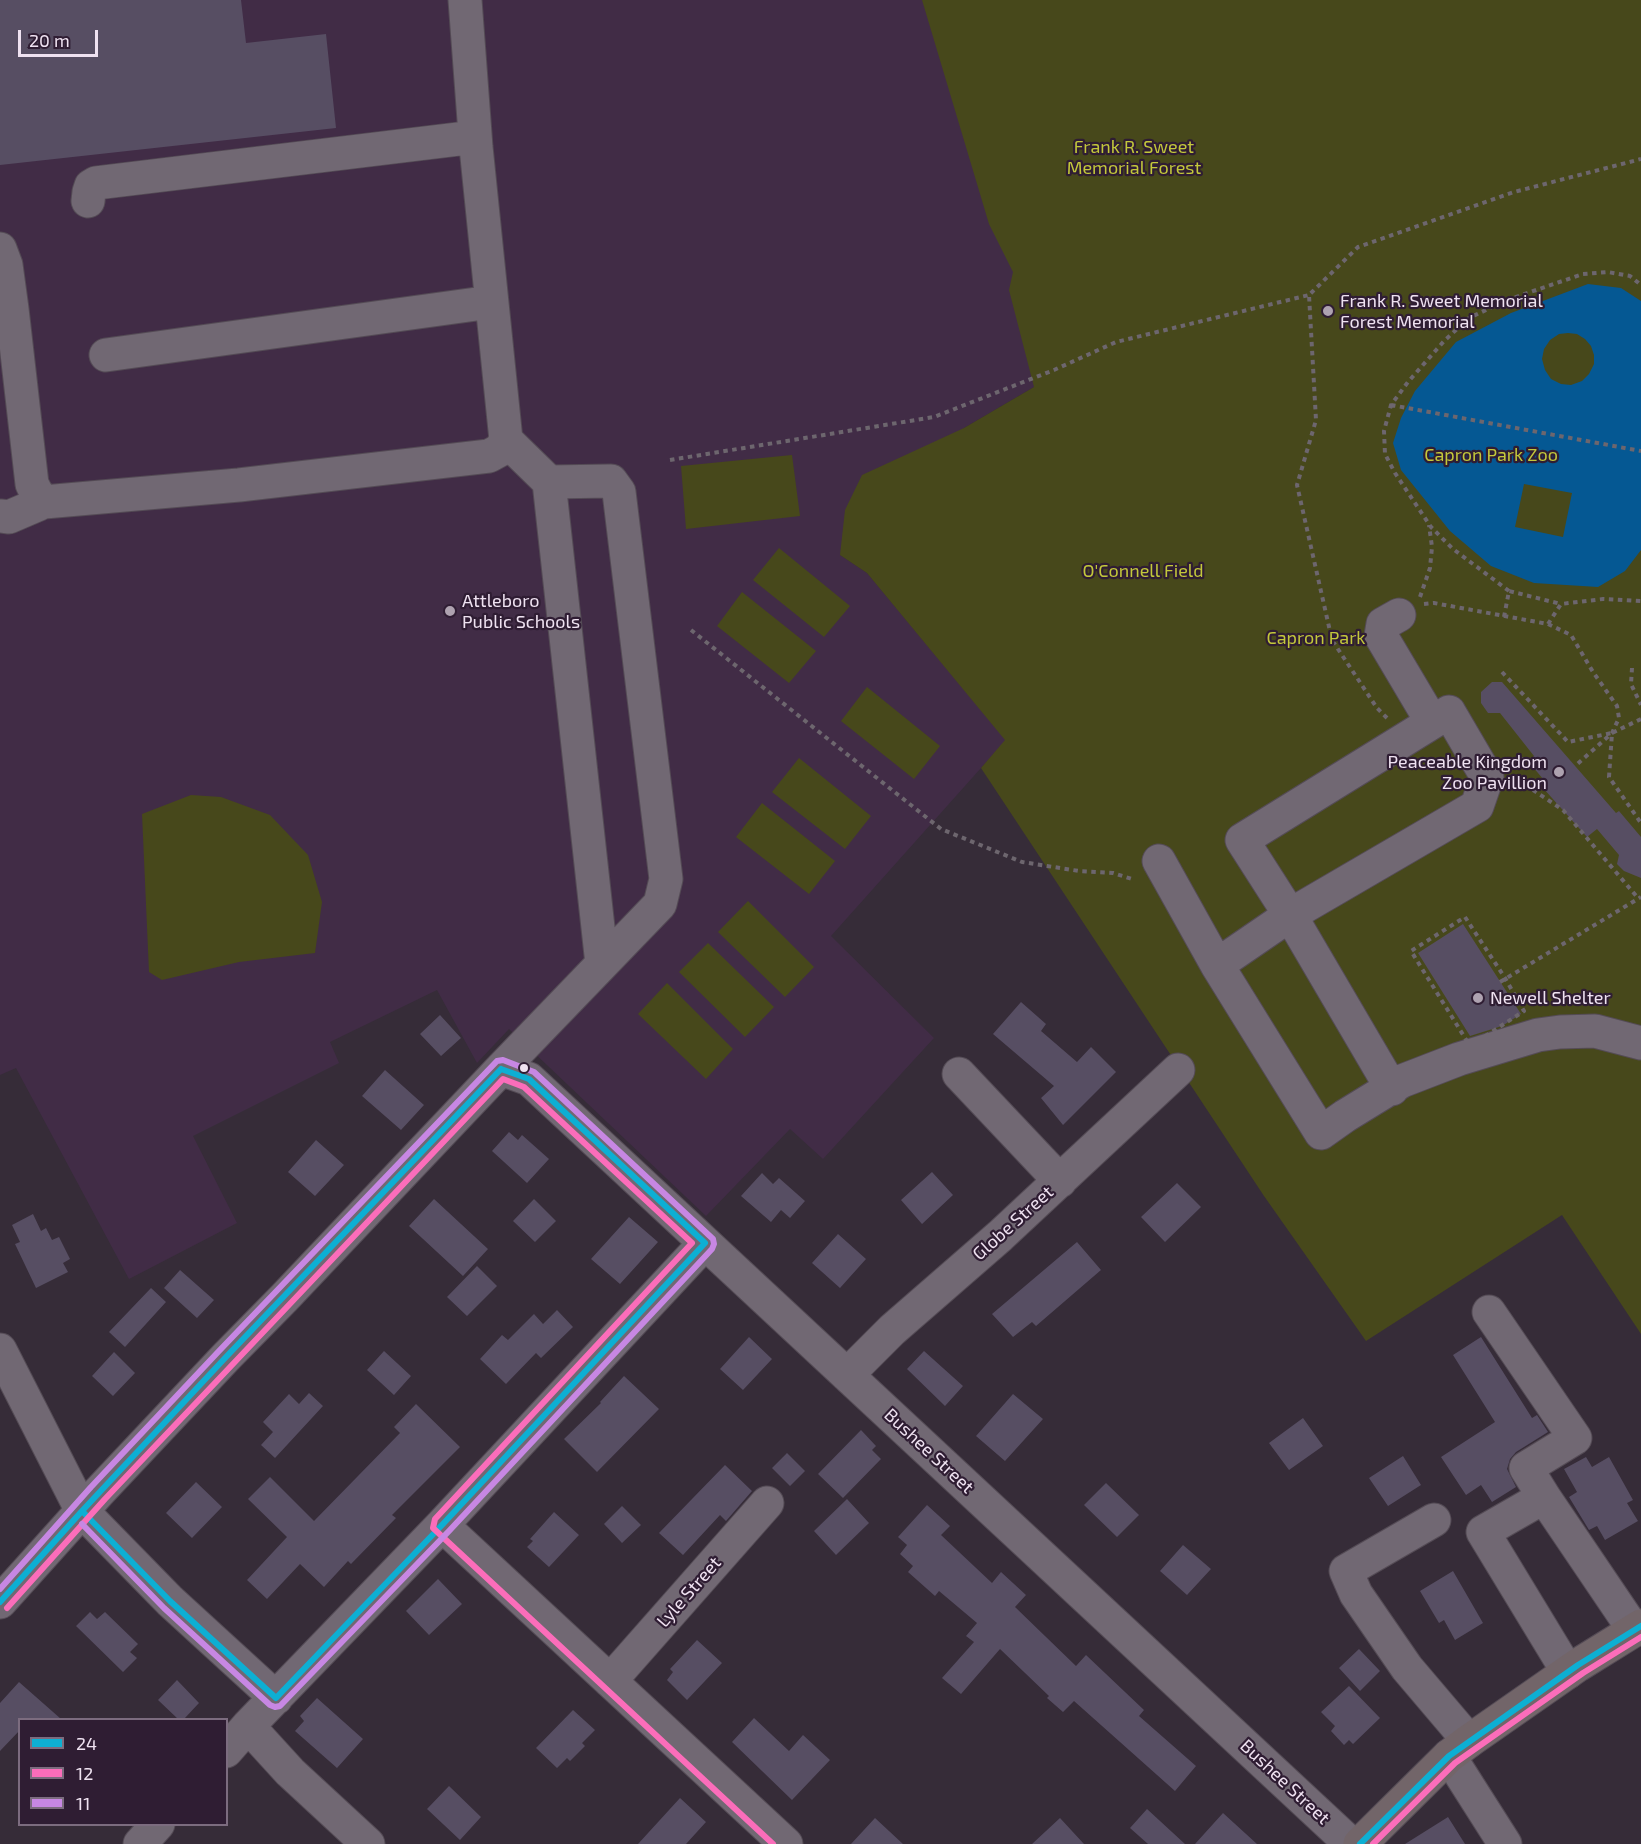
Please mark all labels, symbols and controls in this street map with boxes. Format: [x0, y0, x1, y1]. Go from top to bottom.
scale bar [21, 18, 100, 56]
text: 20 m [29, 29, 70, 51]
park label: Frank R. Sweet Memorial Forest [1067, 136, 1201, 178]
place label: Frank R. Sweet Memorial Forest Memorial [1340, 290, 1543, 332]
marker: Frank R. Sweet Memorial Forest Memorial [1321, 304, 1335, 318]
park label: Capron Park Zoo [1424, 444, 1558, 466]
park label: O'Connell Field [1082, 560, 1204, 582]
place label: Attleboro Public Schools [462, 590, 580, 632]
marker: Attleboro Public Schools [443, 604, 457, 618]
park label: Capron Park [1266, 627, 1366, 649]
place label: Peaceable Kingdom Zoo Pavillion [1388, 751, 1547, 794]
marker: Peaceable Kingdom Zoo Pavillion [1552, 765, 1566, 779]
place label: Newell Shelter [1490, 987, 1611, 1009]
marker: Newell Shelter [1471, 991, 1485, 1005]
unlabelled marker [518, 1062, 530, 1074]
street label: Globe Street [968, 1181, 1058, 1265]
street label: Bushee Street [880, 1404, 978, 1498]
street label: Lyle Street [652, 1552, 726, 1632]
legend [18, 1718, 228, 1826]
text: 24 [76, 1732, 97, 1754]
street label: Bushee Street [1236, 1735, 1334, 1829]
text: 12 [76, 1762, 93, 1784]
text: 11 [76, 1792, 90, 1814]

